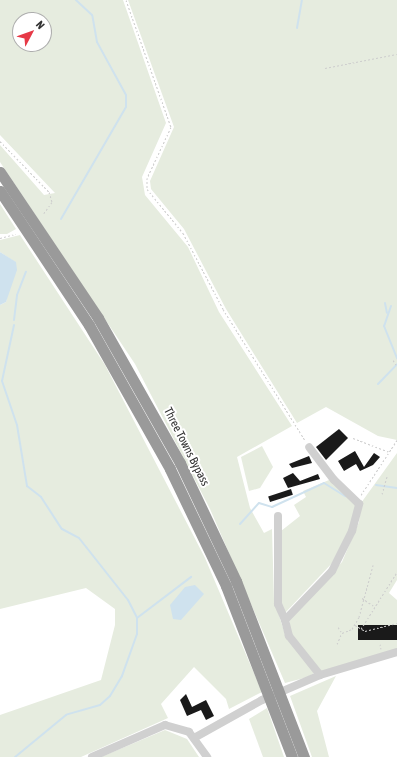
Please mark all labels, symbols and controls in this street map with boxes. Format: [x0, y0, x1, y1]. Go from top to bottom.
north arrow [12, 12, 52, 52]
text: N [34, 18, 47, 31]
street label: Three Towns Bypass [160, 405, 212, 489]

